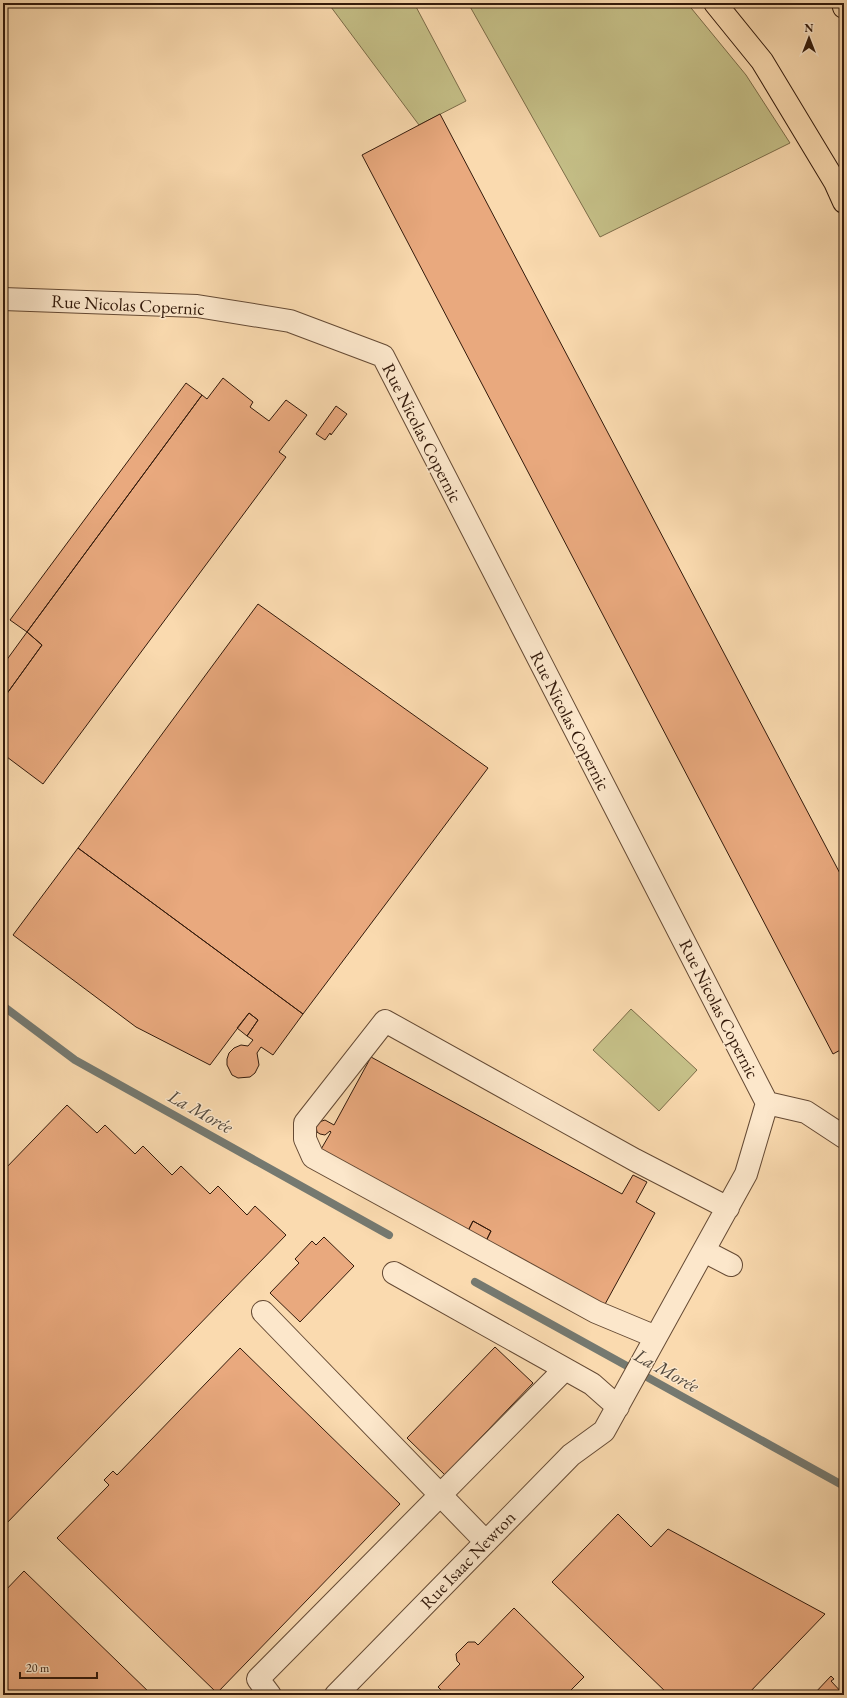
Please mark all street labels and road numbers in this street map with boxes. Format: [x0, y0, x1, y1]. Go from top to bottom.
street label: Rue Nicolas Copernic [51, 289, 205, 320]
street label: Rue Nicolas Copernic [377, 359, 468, 506]
street label: Rue Nicolas Copernic [525, 647, 616, 794]
street label: Rue Nicolas Copernic [674, 935, 765, 1082]
street label: Rue Isaac Newton [415, 1505, 521, 1614]

